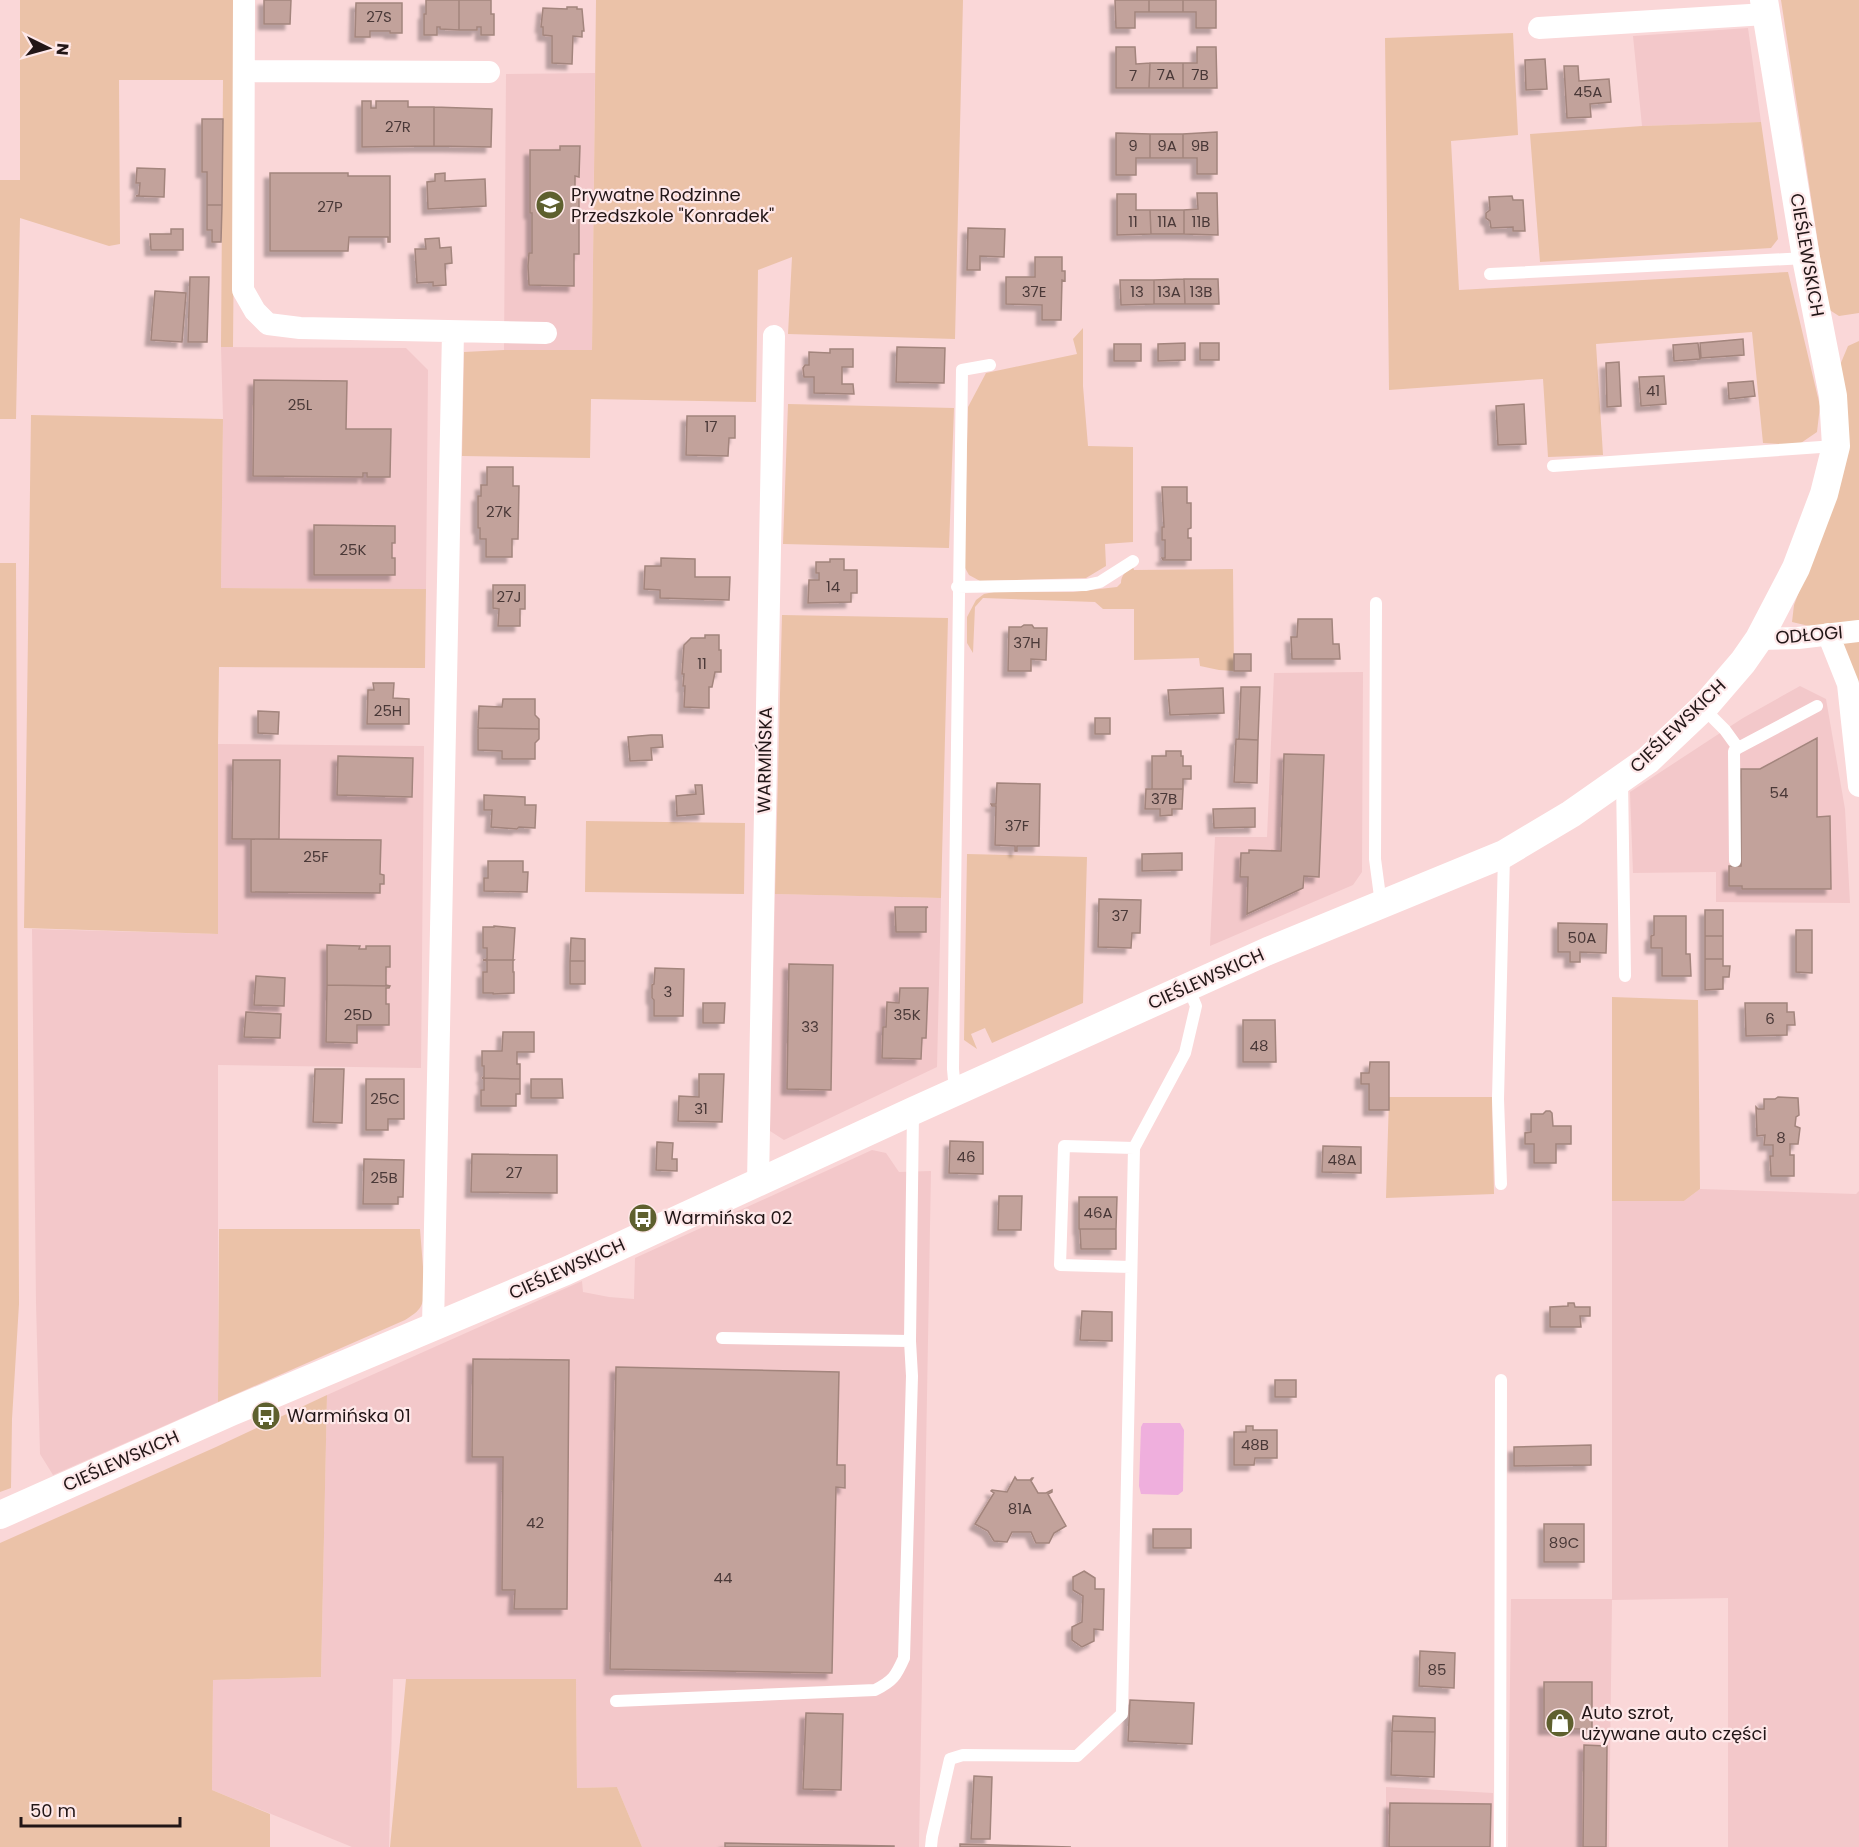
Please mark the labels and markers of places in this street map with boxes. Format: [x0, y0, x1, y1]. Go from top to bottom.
place label: Prywatne Rodzinne Przedszkole "Konradek" [571, 182, 774, 228]
school or university icon: Prywatne Rodzinne Przedszkole "Konradek" [534, 189, 566, 221]
bus stop icon: Warmińska 02 [627, 1202, 659, 1234]
place label: Warmińska 02 [664, 1205, 792, 1230]
bus stop icon: Warmińska 01 [250, 1400, 282, 1432]
place label: Warmińska 01 [287, 1403, 411, 1428]
place label: Auto szrot, używane auto części [1581, 1700, 1767, 1746]
shop icon: Auto szrot, używane auto części [1544, 1707, 1576, 1739]

